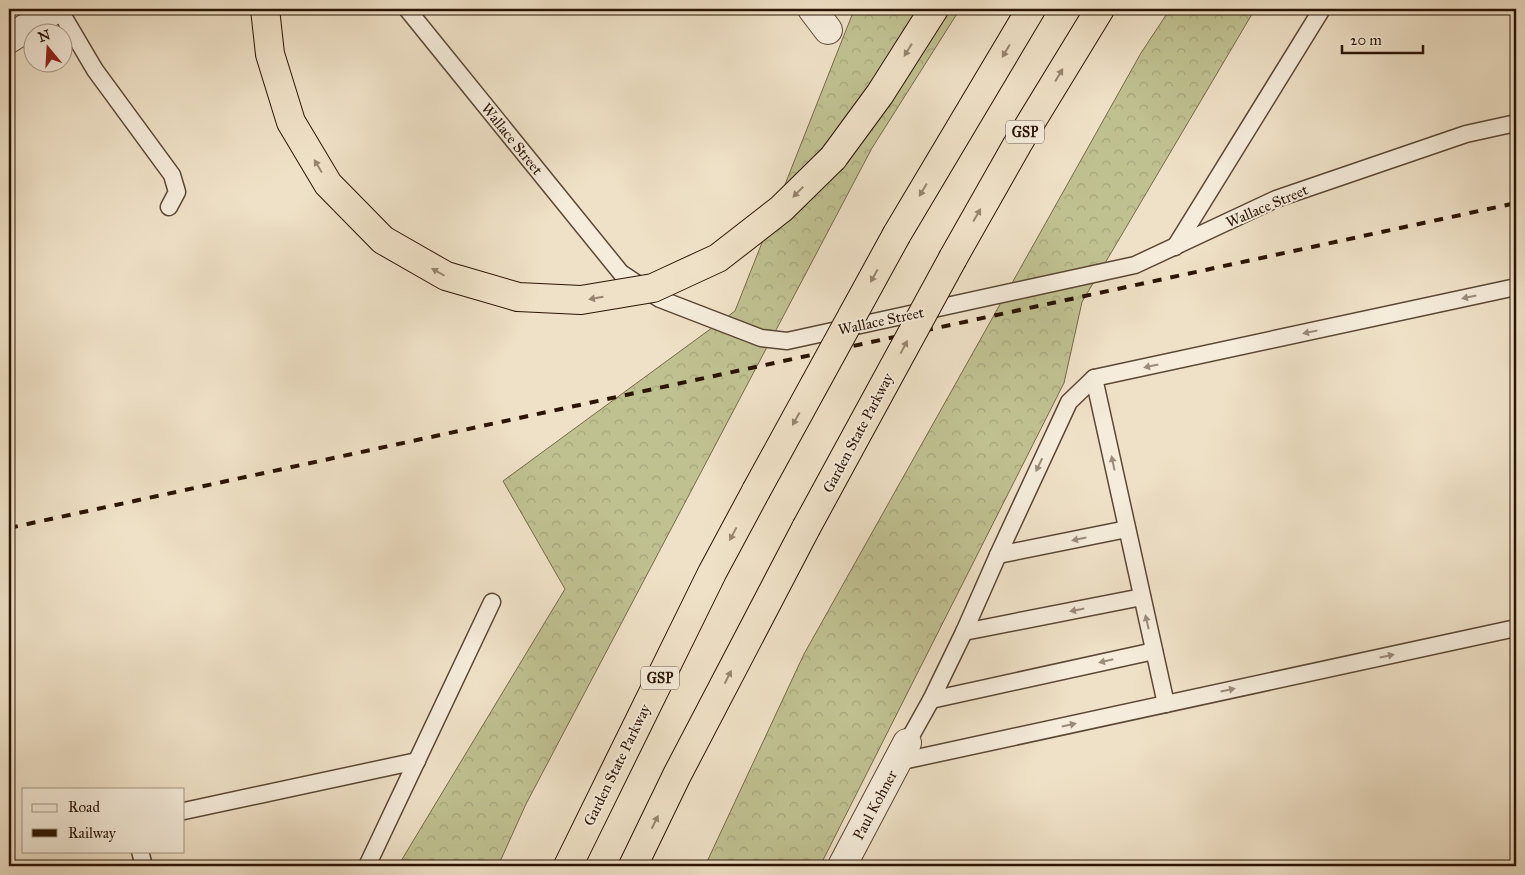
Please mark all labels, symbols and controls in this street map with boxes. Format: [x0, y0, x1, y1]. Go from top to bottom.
north arrow [22, 22, 72, 72]
scale bar [1342, 22, 1424, 54]
text: N [36, 26, 53, 46]
text: 20 m [1350, 31, 1382, 49]
one-way arrow [904, 43, 913, 57]
one-way arrow [1001, 44, 1010, 57]
one-way arrow [1055, 69, 1064, 82]
street label: Wallace Street [478, 99, 547, 179]
road number: GSP [1006, 120, 1044, 144]
one-way arrow [313, 160, 322, 173]
street label: Wallace Street [1223, 180, 1311, 231]
one-way arrow [918, 184, 927, 197]
one-way arrow [792, 186, 804, 198]
one-way arrow [972, 209, 981, 222]
one-way arrow [432, 267, 445, 276]
one-way arrow [869, 270, 878, 283]
one-way arrow [1461, 293, 1476, 301]
one-way arrow [588, 294, 604, 302]
street label: Wallace Street [836, 303, 926, 339]
one-way arrow [1301, 328, 1317, 336]
one-way arrow [900, 340, 909, 353]
one-way arrow [1143, 362, 1159, 370]
street label: Garden State Parkway [819, 369, 898, 496]
one-way arrow [791, 412, 800, 425]
one-way arrow [1109, 456, 1117, 471]
one-way arrow [1035, 458, 1043, 472]
one-way arrow [729, 526, 737, 541]
one-way arrow [1071, 535, 1087, 543]
one-way arrow [1069, 606, 1084, 614]
one-way arrow [1143, 614, 1151, 630]
one-way arrow [1379, 652, 1395, 660]
one-way arrow [1099, 657, 1114, 665]
road number: GSP [641, 666, 679, 690]
one-way arrow [724, 670, 732, 684]
one-way arrow [1221, 686, 1237, 694]
street label: Garden State Parkway [580, 700, 655, 829]
one-way arrow [1062, 721, 1077, 729]
street label: Paul Kohner [849, 767, 901, 843]
legend [22, 788, 185, 852]
text: Road [68, 798, 100, 816]
one-way arrow [651, 815, 659, 829]
text: Railway [68, 824, 117, 842]

